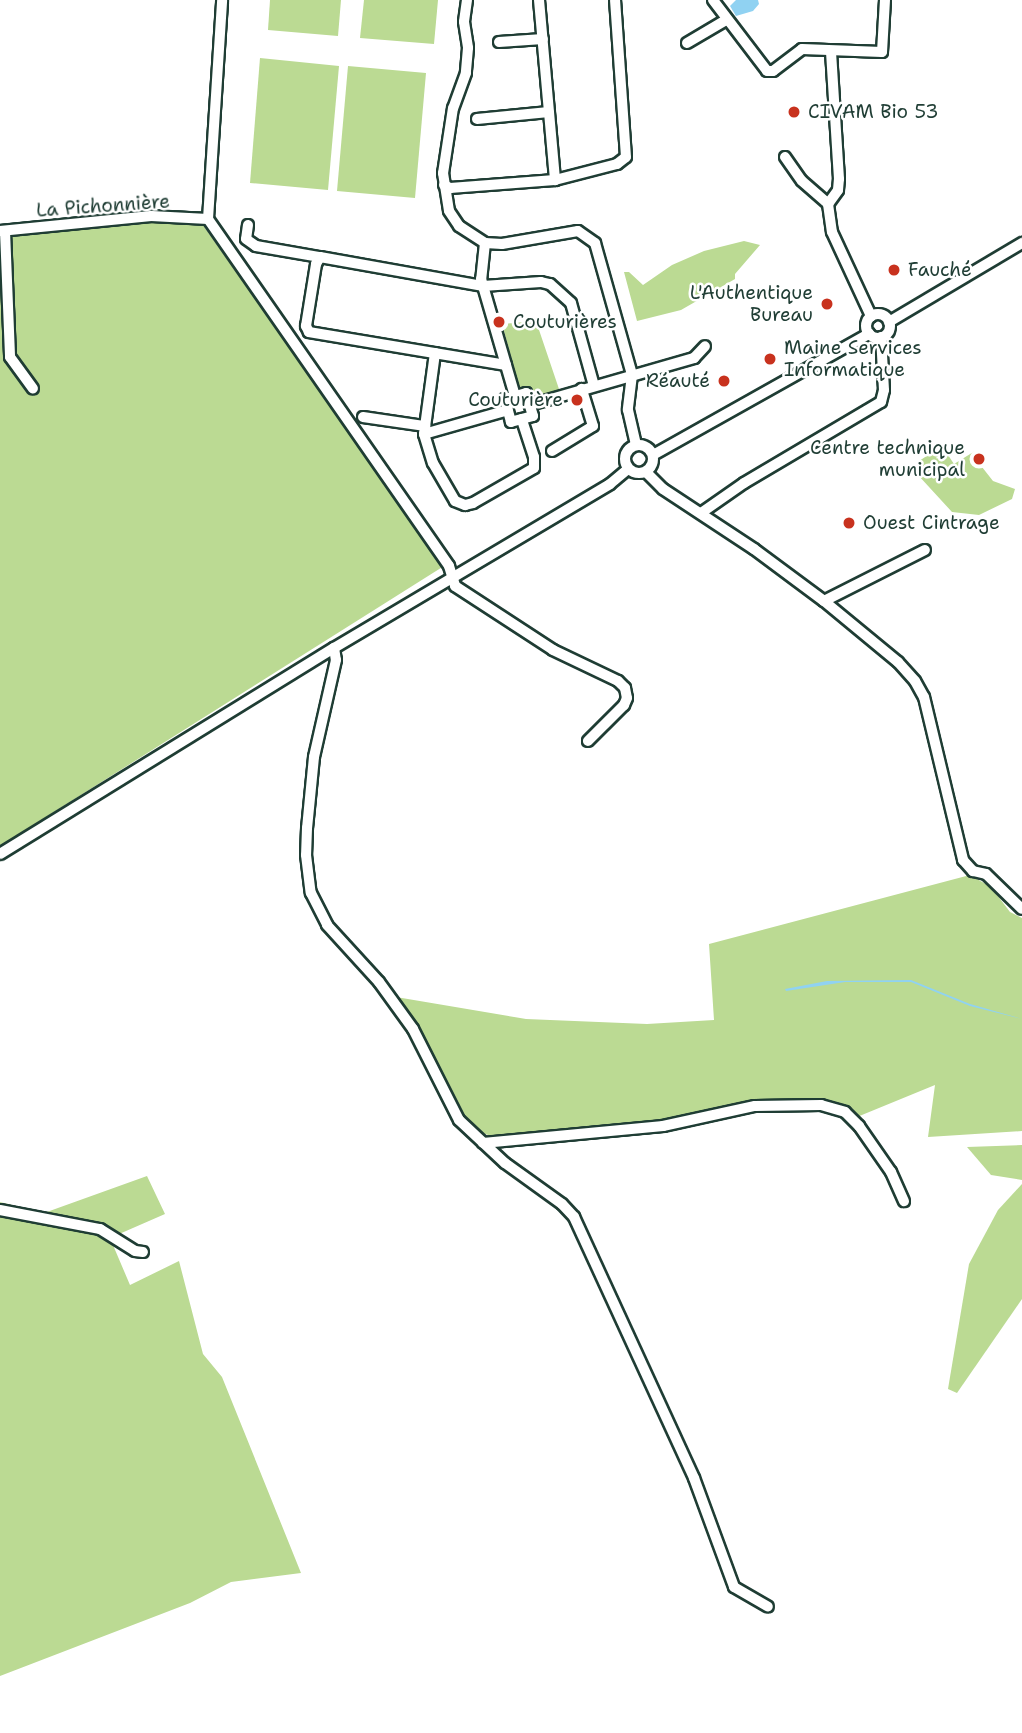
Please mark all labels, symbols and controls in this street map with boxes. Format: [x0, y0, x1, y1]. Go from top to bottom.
place label: CIVAM Bio 53 [808, 101, 939, 123]
marker: CIVAM Bio 53 [786, 104, 802, 120]
street label: La Pichonnière [35, 190, 171, 222]
place label: Fauché [908, 259, 972, 281]
marker: Fauché [886, 262, 902, 278]
place label: L'Authentique Bureau [690, 282, 813, 326]
marker: L'Authentique Bureau [819, 296, 835, 312]
place label: Couturières [513, 311, 617, 333]
marker: Couturières [491, 314, 507, 330]
place label: Maine Services Informatique [784, 337, 922, 381]
marker: Maine Services Informatique [762, 351, 778, 367]
place label: Réauté [646, 370, 710, 392]
marker: Réauté [716, 373, 732, 389]
place label: Couturière [468, 389, 563, 411]
marker: Couturière [569, 392, 585, 408]
place label: Centre technique municipal [810, 437, 965, 481]
marker: Centre technique municipal [971, 451, 987, 467]
place label: Ouest Cintrage [863, 512, 1000, 534]
marker: Ouest Cintrage [841, 515, 857, 531]

